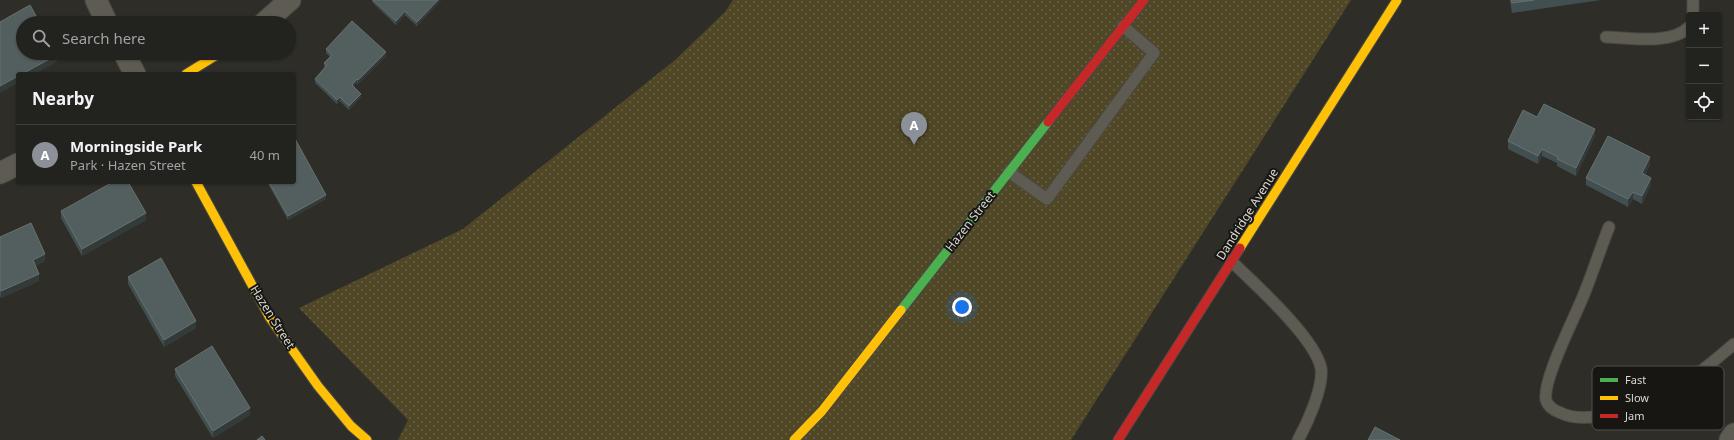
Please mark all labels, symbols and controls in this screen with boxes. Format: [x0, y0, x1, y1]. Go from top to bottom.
map controls [1686, 12, 1722, 120]
button: + [1686, 12, 1722, 48]
search box [16, 16, 296, 60]
icon: search [30, 27, 52, 49]
text: Search here [62, 28, 145, 48]
button: − [1686, 48, 1722, 84]
button: locate [1686, 84, 1722, 120]
text: Nearby [32, 87, 94, 110]
pin: A [901, 112, 927, 145]
text: Morningside Park [70, 136, 202, 156]
text: A [41, 146, 50, 164]
text: 40 m [250, 146, 280, 164]
text: Park · Hazen Street [70, 156, 186, 174]
street label: Dandridge Avenue [1212, 165, 1282, 263]
street label: Hazen Street [941, 187, 999, 255]
street label: Hazen Street [247, 282, 300, 353]
your location [952, 297, 972, 317]
legend [1592, 366, 1724, 430]
text: Fast [1625, 372, 1646, 387]
text: Slow [1625, 390, 1649, 405]
text: Jam [1624, 408, 1644, 423]

